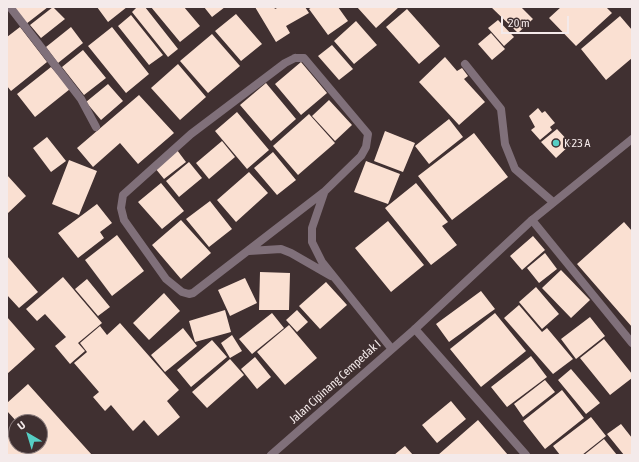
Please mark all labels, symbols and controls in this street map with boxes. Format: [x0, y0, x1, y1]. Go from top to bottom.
scale bar [503, 8, 571, 34]
text: 20 m [508, 16, 530, 30]
place label: K 23 A [564, 136, 590, 150]
marker: K 23 A [551, 138, 561, 148]
street label: Jalan Cipinang Cempedak I [286, 337, 384, 427]
north arrow [8, 414, 48, 454]
text: U [15, 419, 27, 432]

